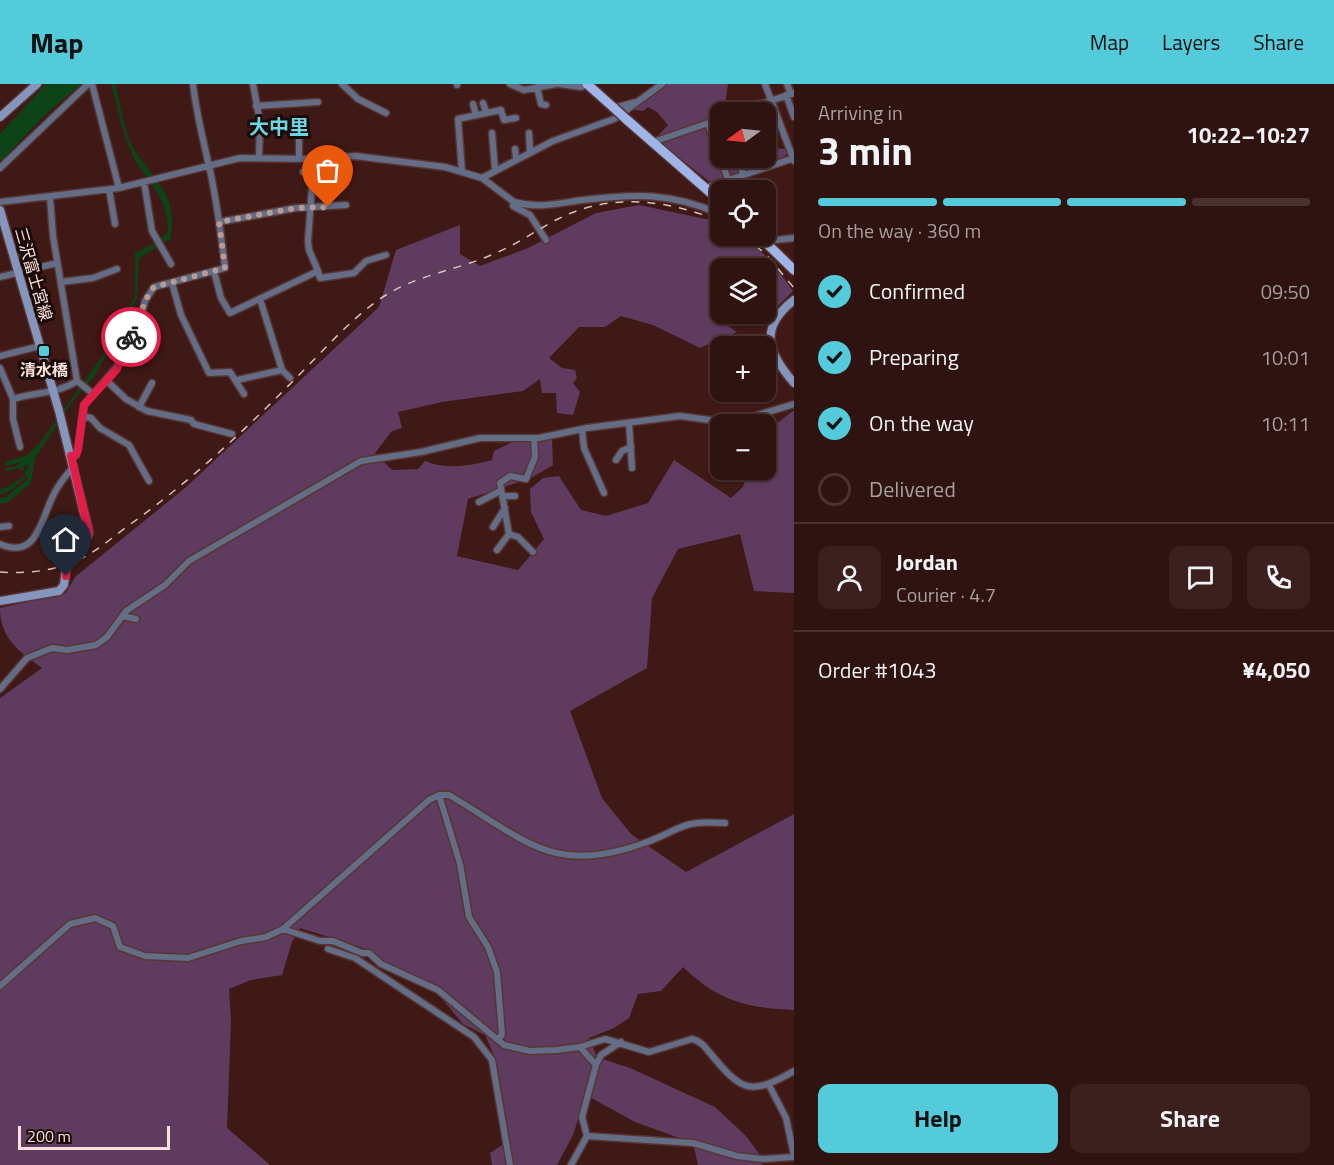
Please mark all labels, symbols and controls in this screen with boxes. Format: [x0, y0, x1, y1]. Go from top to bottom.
text: Map [30, 21, 84, 64]
text: Map [1090, 26, 1129, 58]
text: Layers [1162, 26, 1220, 58]
text: Share [1253, 26, 1304, 58]
text: Arriving in [818, 97, 903, 128]
north arrow [710, 102, 776, 168]
map controls [710, 102, 776, 480]
district label: 大中里 [249, 111, 309, 142]
text: 10:22–10:27 [1187, 118, 1310, 152]
text: 3 min [818, 121, 913, 180]
pin [302, 145, 353, 207]
icon: bag [311, 154, 344, 187]
button: locate [710, 180, 776, 246]
text: On the way · 360 m [818, 215, 981, 246]
street label: 三沢富士宮線 [9, 225, 59, 323]
button: layers [710, 258, 776, 324]
text: Confirmed [869, 274, 965, 308]
icon: check [818, 275, 851, 308]
text: 09:50 [1261, 276, 1310, 307]
courier [101, 307, 161, 367]
icon: bike [115, 321, 148, 354]
button: + [710, 336, 776, 402]
text: Preparing [869, 340, 959, 374]
icon: check [818, 341, 851, 374]
text: 10:01 [1261, 342, 1310, 373]
marker: 清水橋 [37, 344, 51, 358]
place label: 清水橋 [20, 358, 68, 382]
text: On the way [869, 406, 974, 440]
icon: check [818, 407, 851, 440]
text: 10:11 [1261, 408, 1310, 439]
button: − [710, 414, 776, 480]
text: Delivered [869, 472, 956, 506]
pin [40, 514, 91, 576]
icon: home [49, 523, 82, 556]
text: Jordan [896, 545, 958, 579]
button: person [818, 546, 881, 609]
button: chat [1169, 546, 1232, 609]
button: phone [1247, 546, 1310, 609]
text: Courier · 4.7 [896, 579, 996, 610]
text: Order #1043 [818, 653, 937, 687]
text: ¥4,050 [1243, 653, 1310, 687]
button: Help [818, 1084, 1058, 1153]
button: Share [1070, 1084, 1310, 1153]
scale bar [18, 1123, 170, 1150]
text: 200 m [27, 1124, 71, 1148]

